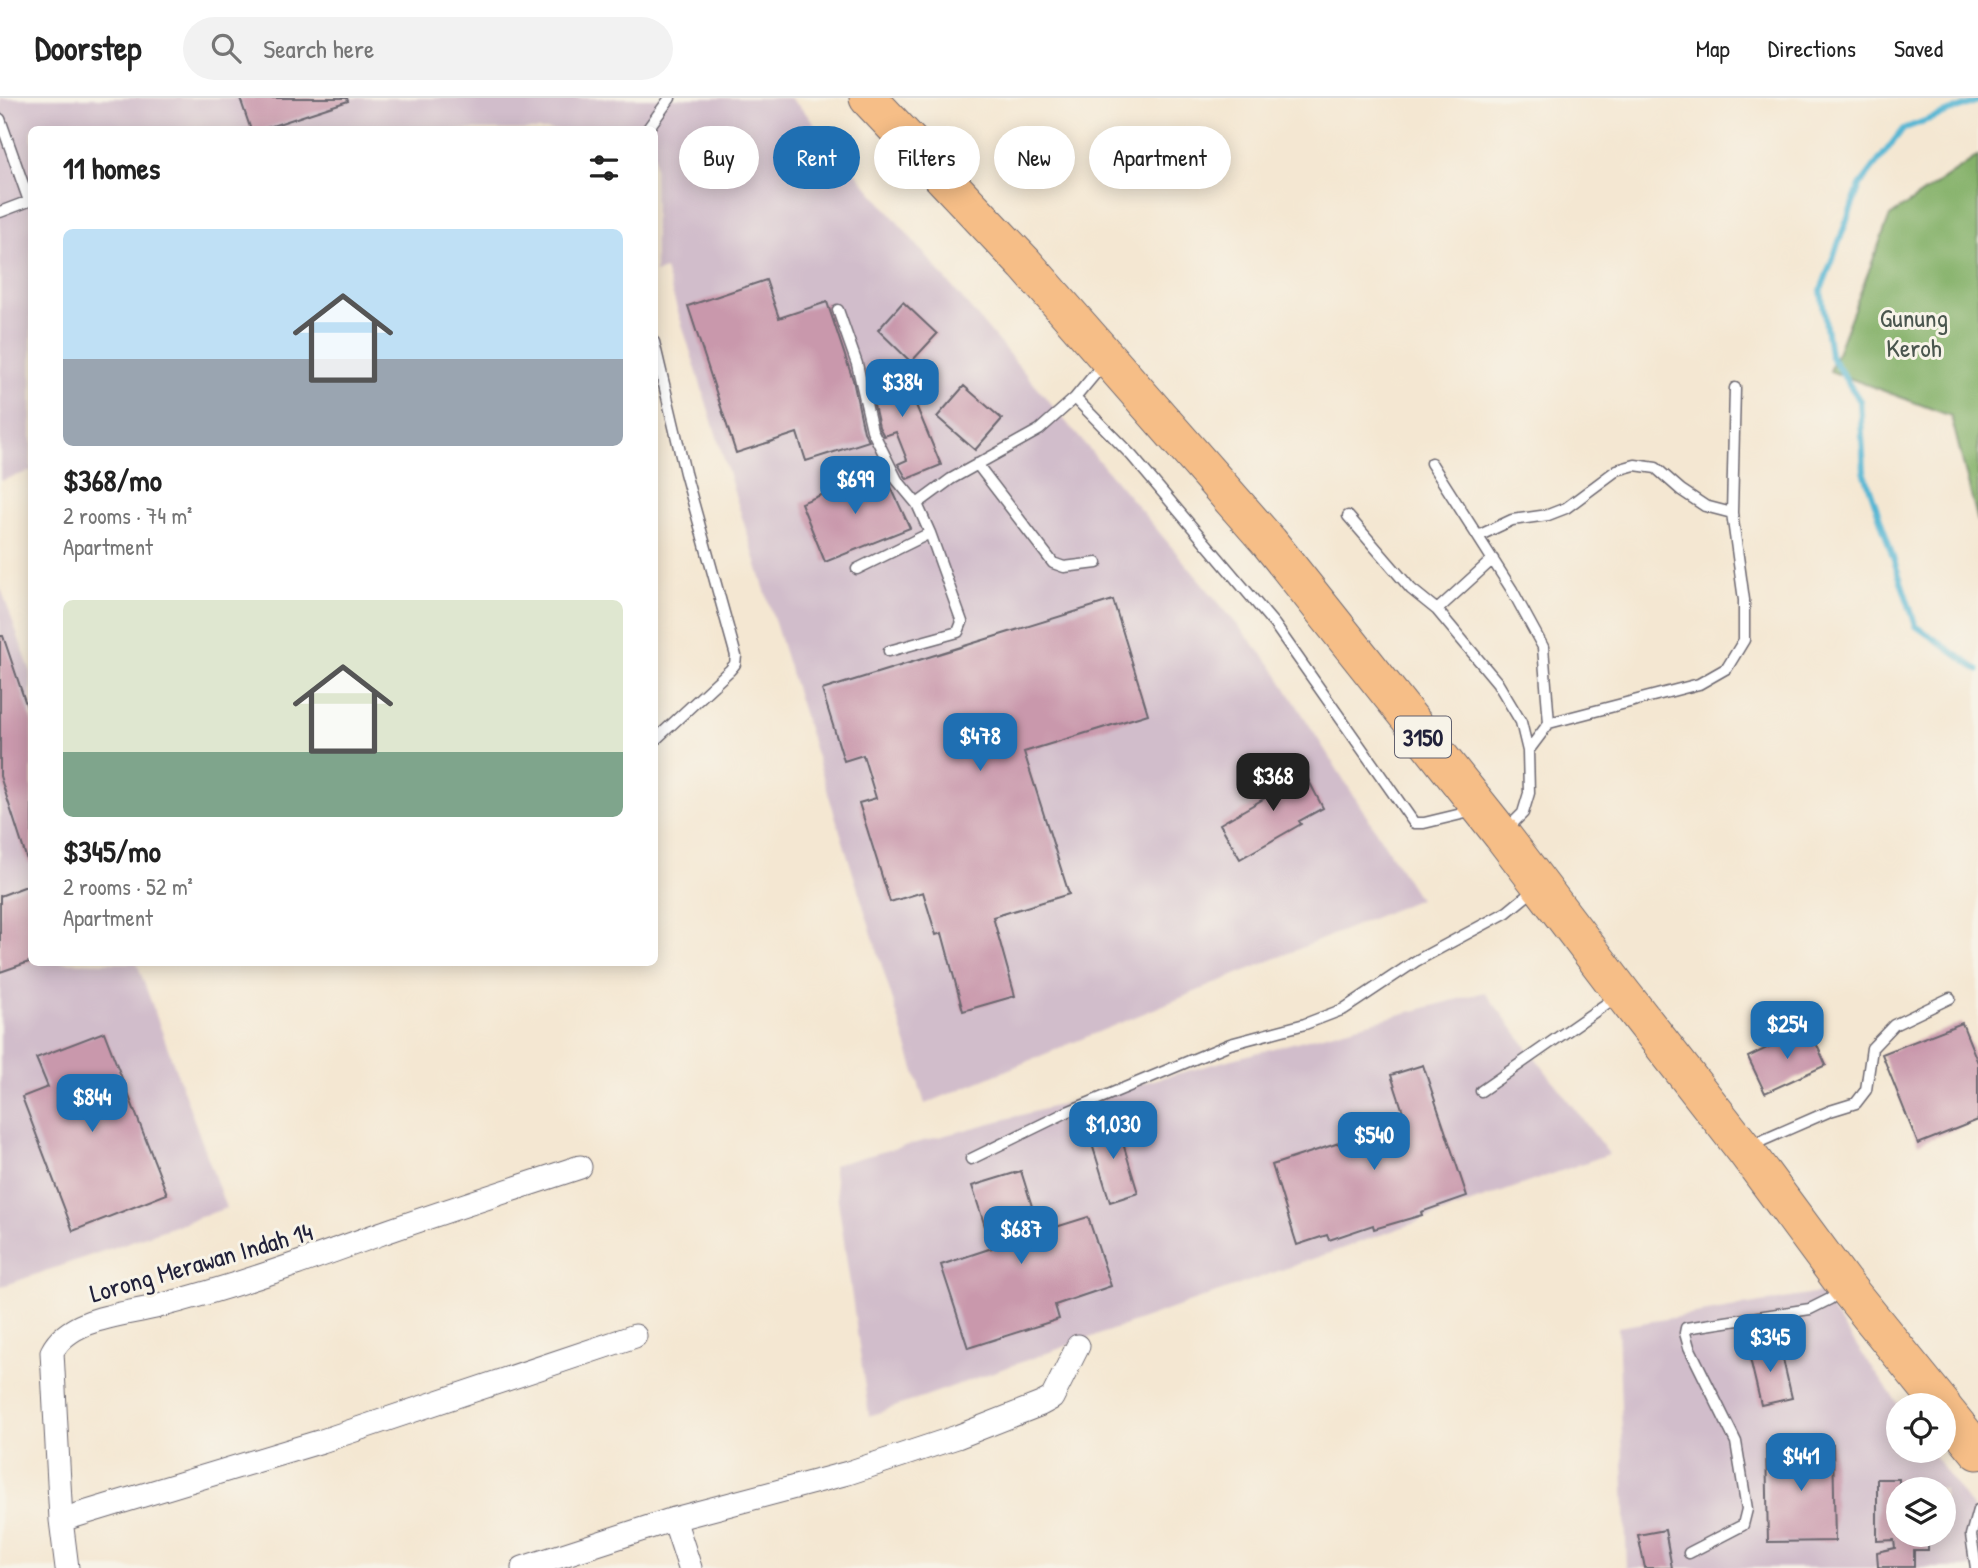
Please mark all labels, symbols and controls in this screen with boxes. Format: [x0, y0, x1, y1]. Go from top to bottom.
search box [183, 17, 673, 80]
text: Doorstep [35, 26, 141, 70]
icon: search [207, 29, 245, 67]
text: Search here [263, 31, 374, 66]
text: Map [1696, 32, 1730, 64]
text: Directions [1768, 32, 1856, 64]
text: Saved [1894, 32, 1943, 64]
chip: Buy [679, 126, 759, 189]
chip: Rent [773, 126, 860, 189]
chip: Filters [874, 126, 980, 189]
chip: New [994, 126, 1075, 189]
chip: Apartment [1089, 126, 1231, 189]
text: 11 homes [63, 148, 160, 188]
icon: filters [585, 149, 623, 187]
icon: home [280, 275, 406, 401]
park label: Gunung Keroh [1880, 300, 1948, 365]
pin: $384 [861, 360, 943, 419]
text: $384 [882, 366, 922, 397]
pin: $699 [814, 456, 896, 516]
text: $368/mo [63, 460, 162, 500]
text: $699 [836, 463, 874, 494]
text: 2 rooms · 74 m² [63, 500, 192, 531]
text: Apartment [63, 531, 153, 562]
icon: home [280, 646, 406, 772]
pin: $478 [939, 714, 1021, 773]
road number: 3150 [1395, 716, 1451, 758]
text: $478 [959, 720, 1001, 751]
pin: $368 [1232, 754, 1314, 813]
text: $368 [1252, 760, 1294, 791]
text: $345/mo [63, 831, 161, 871]
text: 2 rooms · 52 m² [63, 871, 193, 902]
text: Apartment [63, 902, 153, 933]
pin: $254 [1746, 1002, 1828, 1061]
text: $254 [1767, 1008, 1807, 1039]
pin: $844 [51, 1074, 133, 1134]
text: $844 [73, 1081, 111, 1112]
pin: $1,030 [1056, 1102, 1170, 1161]
text: $1,030 [1085, 1108, 1141, 1139]
pin: $540 [1333, 1112, 1415, 1172]
text: $540 [1354, 1119, 1394, 1150]
pin: $687 [980, 1206, 1062, 1266]
street label: Lorong Merawan Indah 14 [86, 1213, 316, 1311]
text: $687 [1000, 1213, 1042, 1244]
pin: $345 [1729, 1314, 1811, 1374]
text: $345 [1750, 1321, 1790, 1352]
map controls [1886, 1393, 1956, 1547]
button: locate [1886, 1393, 1956, 1463]
pin: $441 [1760, 1434, 1842, 1493]
text: $441 [1782, 1440, 1820, 1471]
button: layers [1886, 1477, 1956, 1547]

